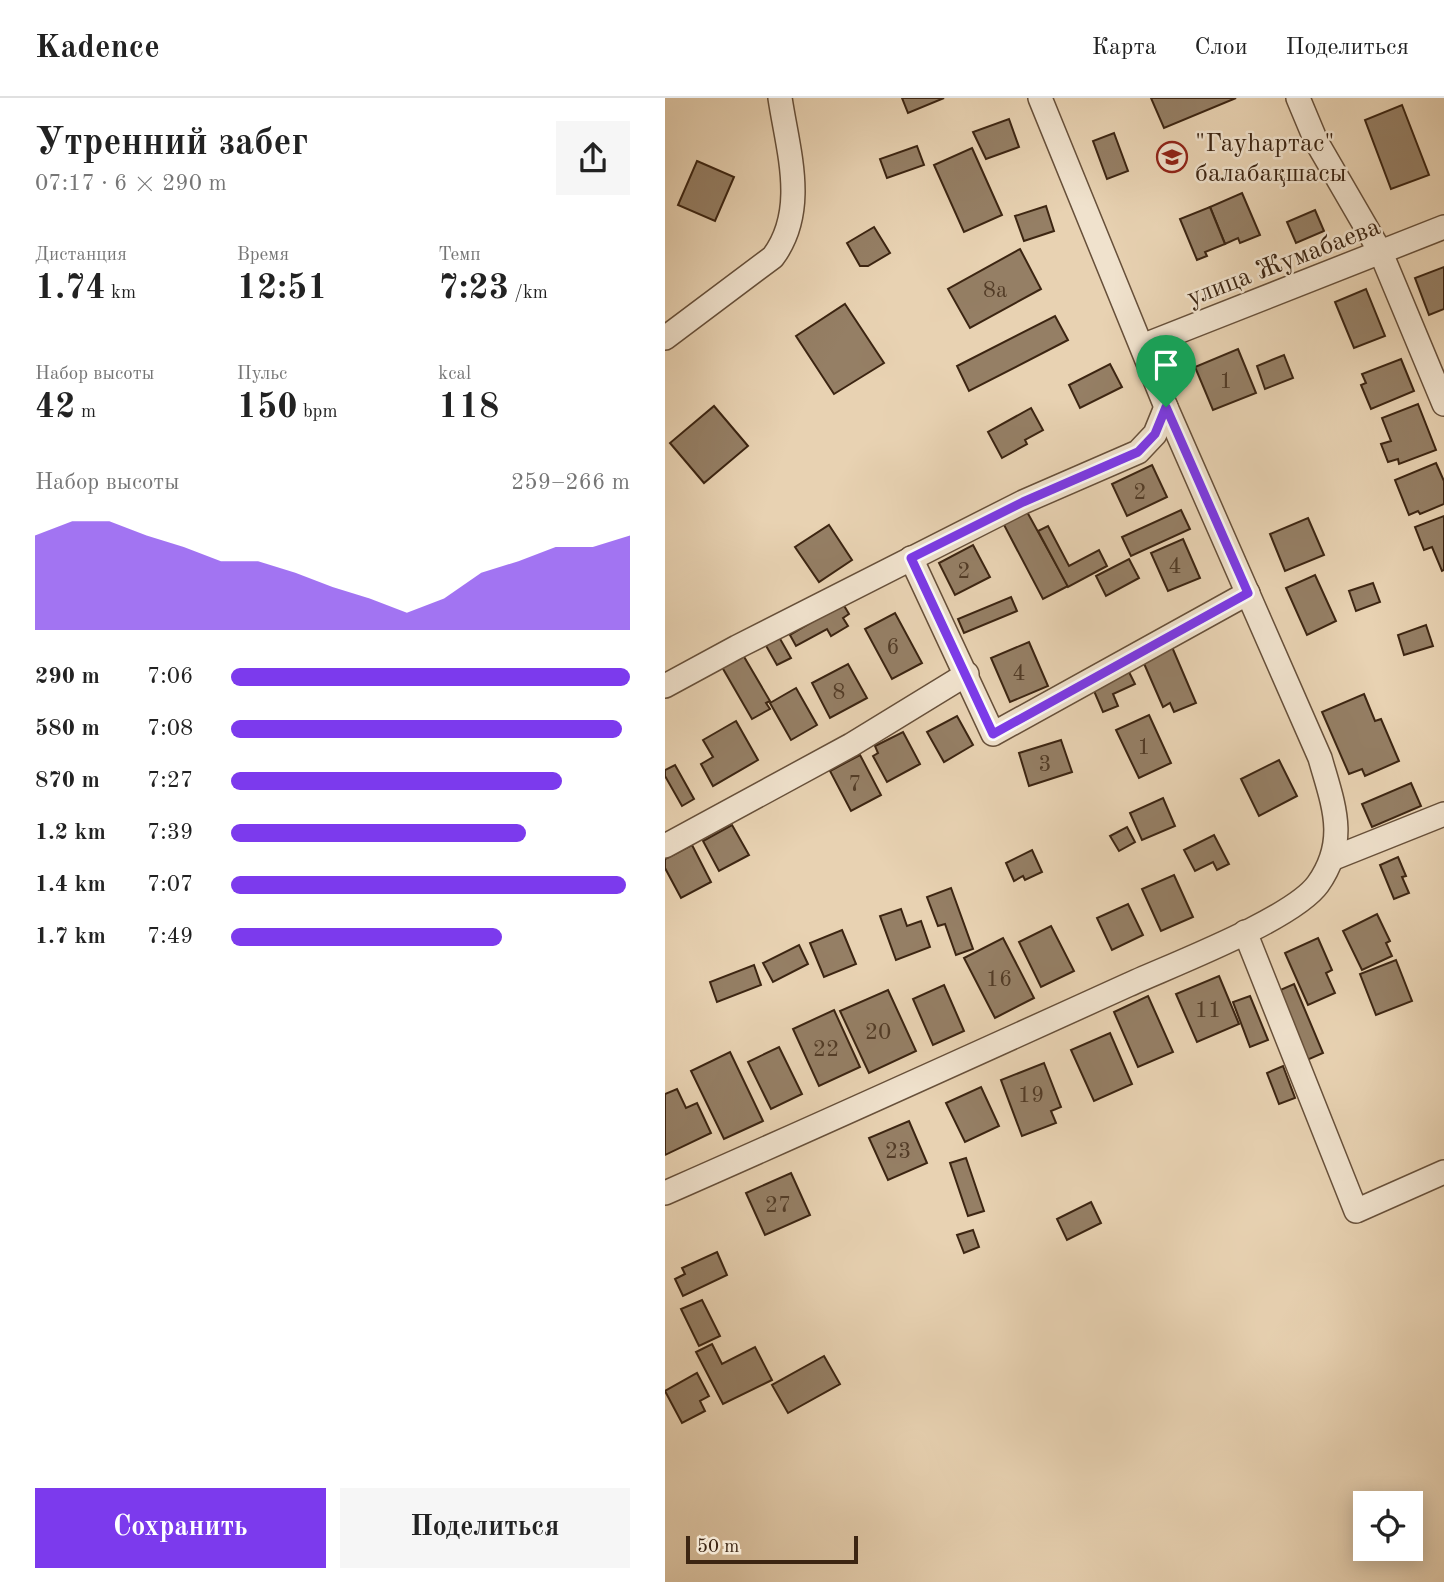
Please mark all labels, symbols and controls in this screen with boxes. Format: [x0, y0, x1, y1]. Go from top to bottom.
text: Kadence [35, 32, 160, 65]
text: Карта [1092, 36, 1157, 60]
text: Слои [1195, 36, 1248, 60]
text: Поделиться [1286, 36, 1409, 60]
button: share [556, 121, 630, 195]
text: Утренний забег [35, 125, 308, 163]
place label: "Гауһартас" балабақшасы [1195, 131, 1347, 187]
school or university icon: "Гауһартас" балабақшасы [1155, 140, 1189, 174]
text: 07:17 · 6 × 290 m [35, 172, 227, 195]
street label: улица Жумабаева [1184, 214, 1384, 312]
text: Дистанция [35, 246, 127, 265]
text: Время [237, 246, 289, 265]
text: Темп [438, 246, 481, 265]
text: 1.74 [35, 271, 106, 306]
text: 12:51 [237, 271, 328, 306]
text: 7:23 [438, 271, 509, 306]
house number: 8а [983, 279, 1007, 302]
text: km [106, 284, 136, 303]
text: /km [509, 284, 548, 303]
pin [1136, 335, 1196, 407]
icon: arrive [1147, 346, 1185, 384]
text: Набор высоты [35, 365, 154, 384]
text: Пульс [237, 365, 287, 384]
text: kcal [438, 365, 471, 384]
house number: 1 [1219, 370, 1233, 393]
text: 42 [35, 390, 76, 425]
text: 150 [237, 390, 298, 425]
text: 118 [438, 390, 499, 425]
text: m [76, 403, 96, 422]
text: bpm [298, 403, 338, 422]
text: Набор высоты [35, 471, 179, 494]
text: 259–266 m [511, 471, 630, 494]
house number: 2 [1133, 481, 1147, 504]
house number: 4 [1168, 555, 1182, 578]
house number: 2 [957, 560, 971, 583]
house number: 6 [886, 636, 900, 659]
house number: 4 [1012, 662, 1026, 685]
text: 290 m [35, 665, 100, 688]
text: 7:06 [147, 665, 193, 688]
house number: 8 [832, 681, 846, 704]
text: 580 m [35, 717, 100, 740]
text: 7:08 [147, 717, 193, 740]
house number: 1 [1137, 736, 1151, 759]
house number: 3 [1038, 753, 1052, 776]
text: 870 m [35, 769, 100, 792]
text: 7:27 [147, 769, 193, 792]
house number: 7 [848, 773, 862, 796]
text: 1.2 km [35, 821, 106, 844]
text: 7:39 [147, 821, 193, 844]
text: 1.4 km [35, 873, 106, 896]
text: 7:07 [147, 873, 193, 896]
text: 1.7 km [35, 925, 106, 948]
text: 7:49 [147, 925, 193, 948]
house number: 16 [986, 968, 1012, 991]
house number: 11 [1195, 999, 1221, 1022]
house number: 20 [865, 1021, 891, 1044]
house number: 22 [813, 1038, 839, 1061]
house number: 19 [1018, 1084, 1044, 1107]
house number: 23 [885, 1140, 911, 1163]
house number: 27 [765, 1194, 791, 1217]
button: Сохранить [35, 1488, 326, 1568]
button: Поделиться [340, 1488, 630, 1568]
map controls [1353, 1491, 1423, 1561]
button: locate [1353, 1491, 1423, 1561]
scale bar [686, 1533, 857, 1565]
text: 50 m [697, 1538, 739, 1557]

